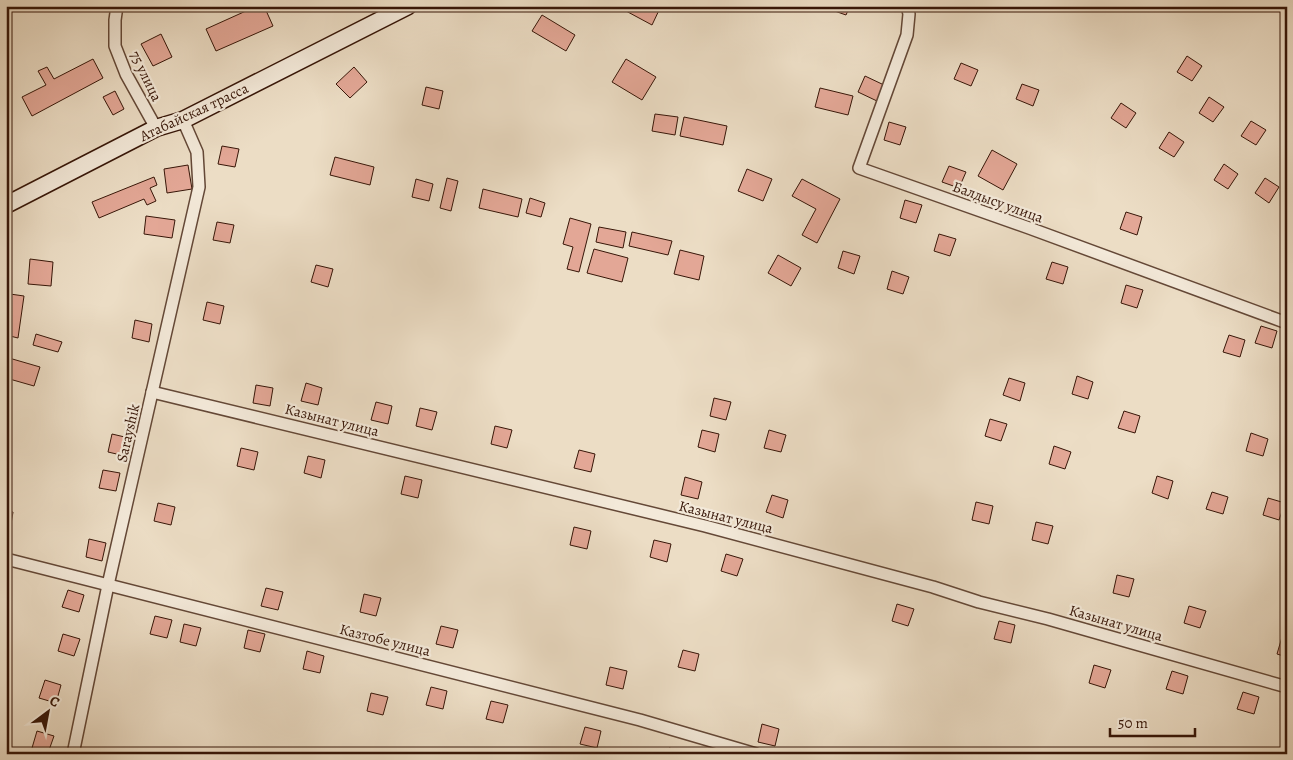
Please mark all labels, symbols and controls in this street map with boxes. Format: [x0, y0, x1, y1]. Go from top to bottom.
street label: 75 улица [125, 47, 167, 105]
street label: Атабайская трасса [135, 78, 252, 146]
street label: Балдысу улица [950, 176, 1046, 228]
street label: Казынат улица [283, 399, 381, 441]
street label: Sarayshik [112, 401, 145, 464]
street label: Казынат улица [677, 496, 775, 538]
street label: Казынат улица [1067, 600, 1165, 646]
street label: Казтобе улица [337, 619, 433, 661]
north arrow [22, 688, 72, 738]
text: С [46, 691, 64, 712]
scale bar [1110, 705, 1196, 737]
text: 50 m [1118, 713, 1148, 733]

